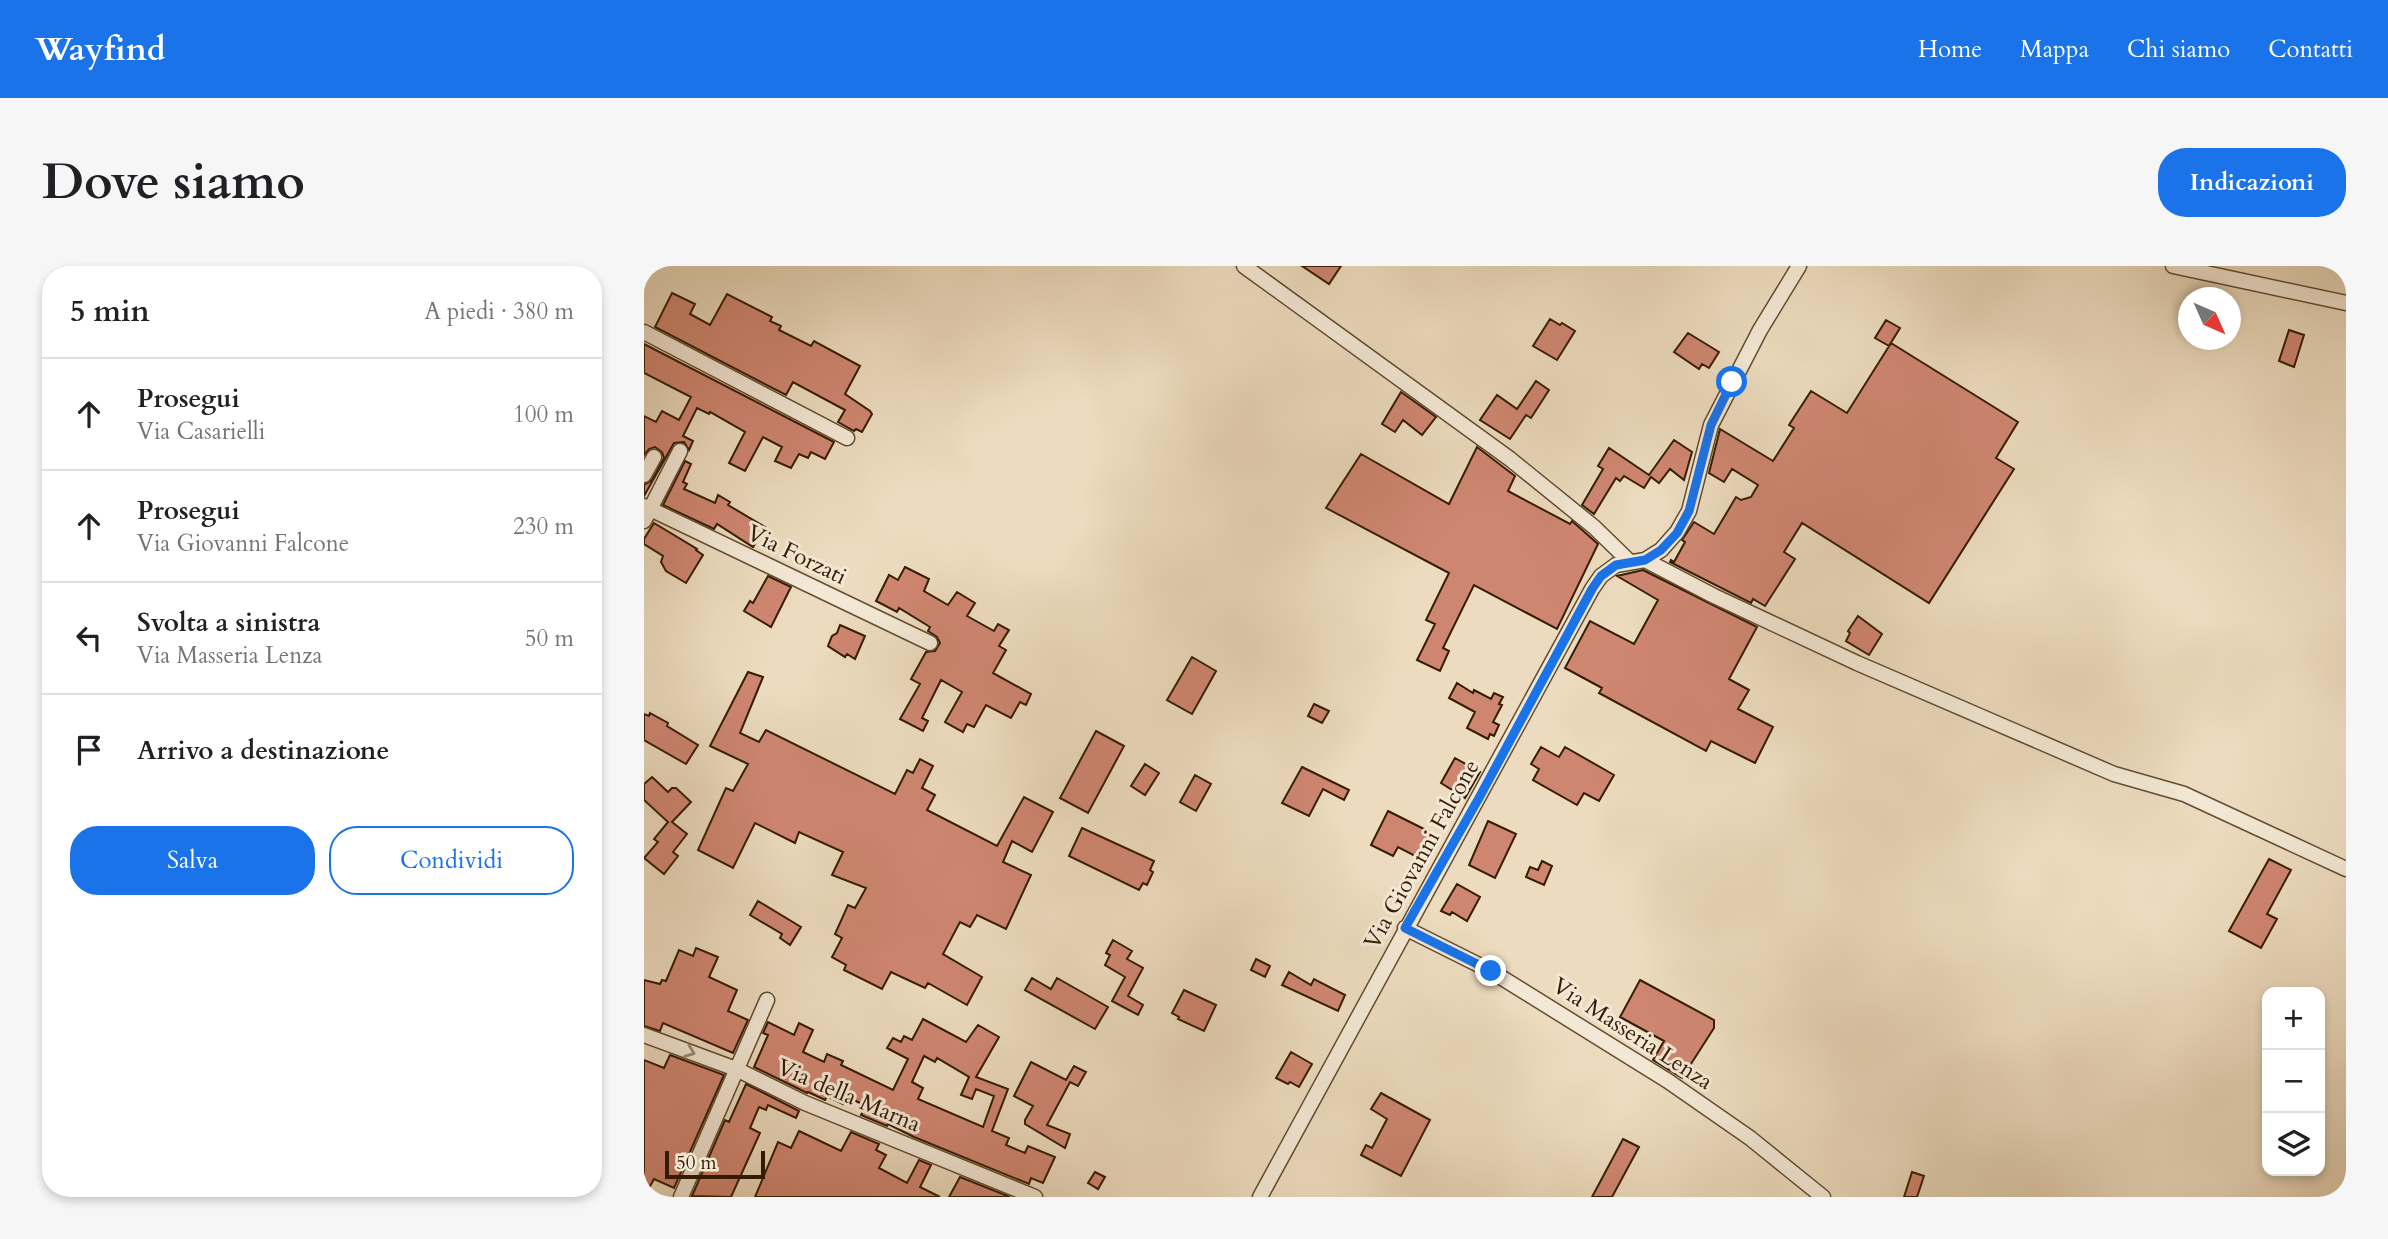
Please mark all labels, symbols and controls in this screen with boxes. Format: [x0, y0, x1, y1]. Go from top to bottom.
text: Wayfind [35, 27, 166, 72]
text: Home [1918, 33, 1982, 66]
text: Mappa [2020, 33, 2089, 66]
text: Chi siamo [2127, 33, 2230, 66]
text: Contatti [2268, 33, 2353, 66]
button: Indicazioni [2158, 148, 2346, 217]
text: Dove siamo [42, 149, 305, 216]
north arrow [2178, 287, 2241, 350]
text: 5 min [70, 291, 150, 332]
text: A piedi · 380 m [424, 296, 574, 327]
route start [1716, 366, 1747, 397]
text: Prosegui [137, 381, 240, 416]
icon: ahead [70, 395, 108, 433]
text: 100 m [513, 399, 574, 430]
text: Via Casarielli [137, 416, 265, 447]
text: Prosegui [137, 493, 240, 528]
icon: ahead [70, 507, 108, 545]
text: 230 m [513, 511, 574, 542]
street label: Via Forzati [742, 517, 852, 592]
text: Via Giovanni Falcone [137, 528, 349, 559]
text: Svolta a sinistra [137, 605, 320, 640]
icon: left [70, 619, 108, 657]
text: 50 m [525, 623, 574, 654]
text: Via Masseria Lenza [137, 640, 323, 671]
icon: arrive [70, 731, 108, 769]
text: Arrivo a destinazione [137, 733, 389, 768]
street label: Via Giovanni Falcone [1356, 754, 1486, 955]
button: Salva [70, 826, 315, 895]
button: Condividi [329, 826, 574, 895]
route end [1475, 955, 1506, 986]
street label: Via Masseria Lenza [1546, 970, 1719, 1097]
map controls [2262, 987, 2325, 1176]
button: + [2262, 987, 2325, 1050]
one-way arrow [683, 1044, 695, 1058]
button: − [2262, 1050, 2325, 1113]
street label: Via della Marna [772, 1051, 925, 1140]
button: layers [2262, 1113, 2325, 1176]
scale bar [665, 1148, 765, 1180]
text: 50 m [676, 1150, 717, 1176]

